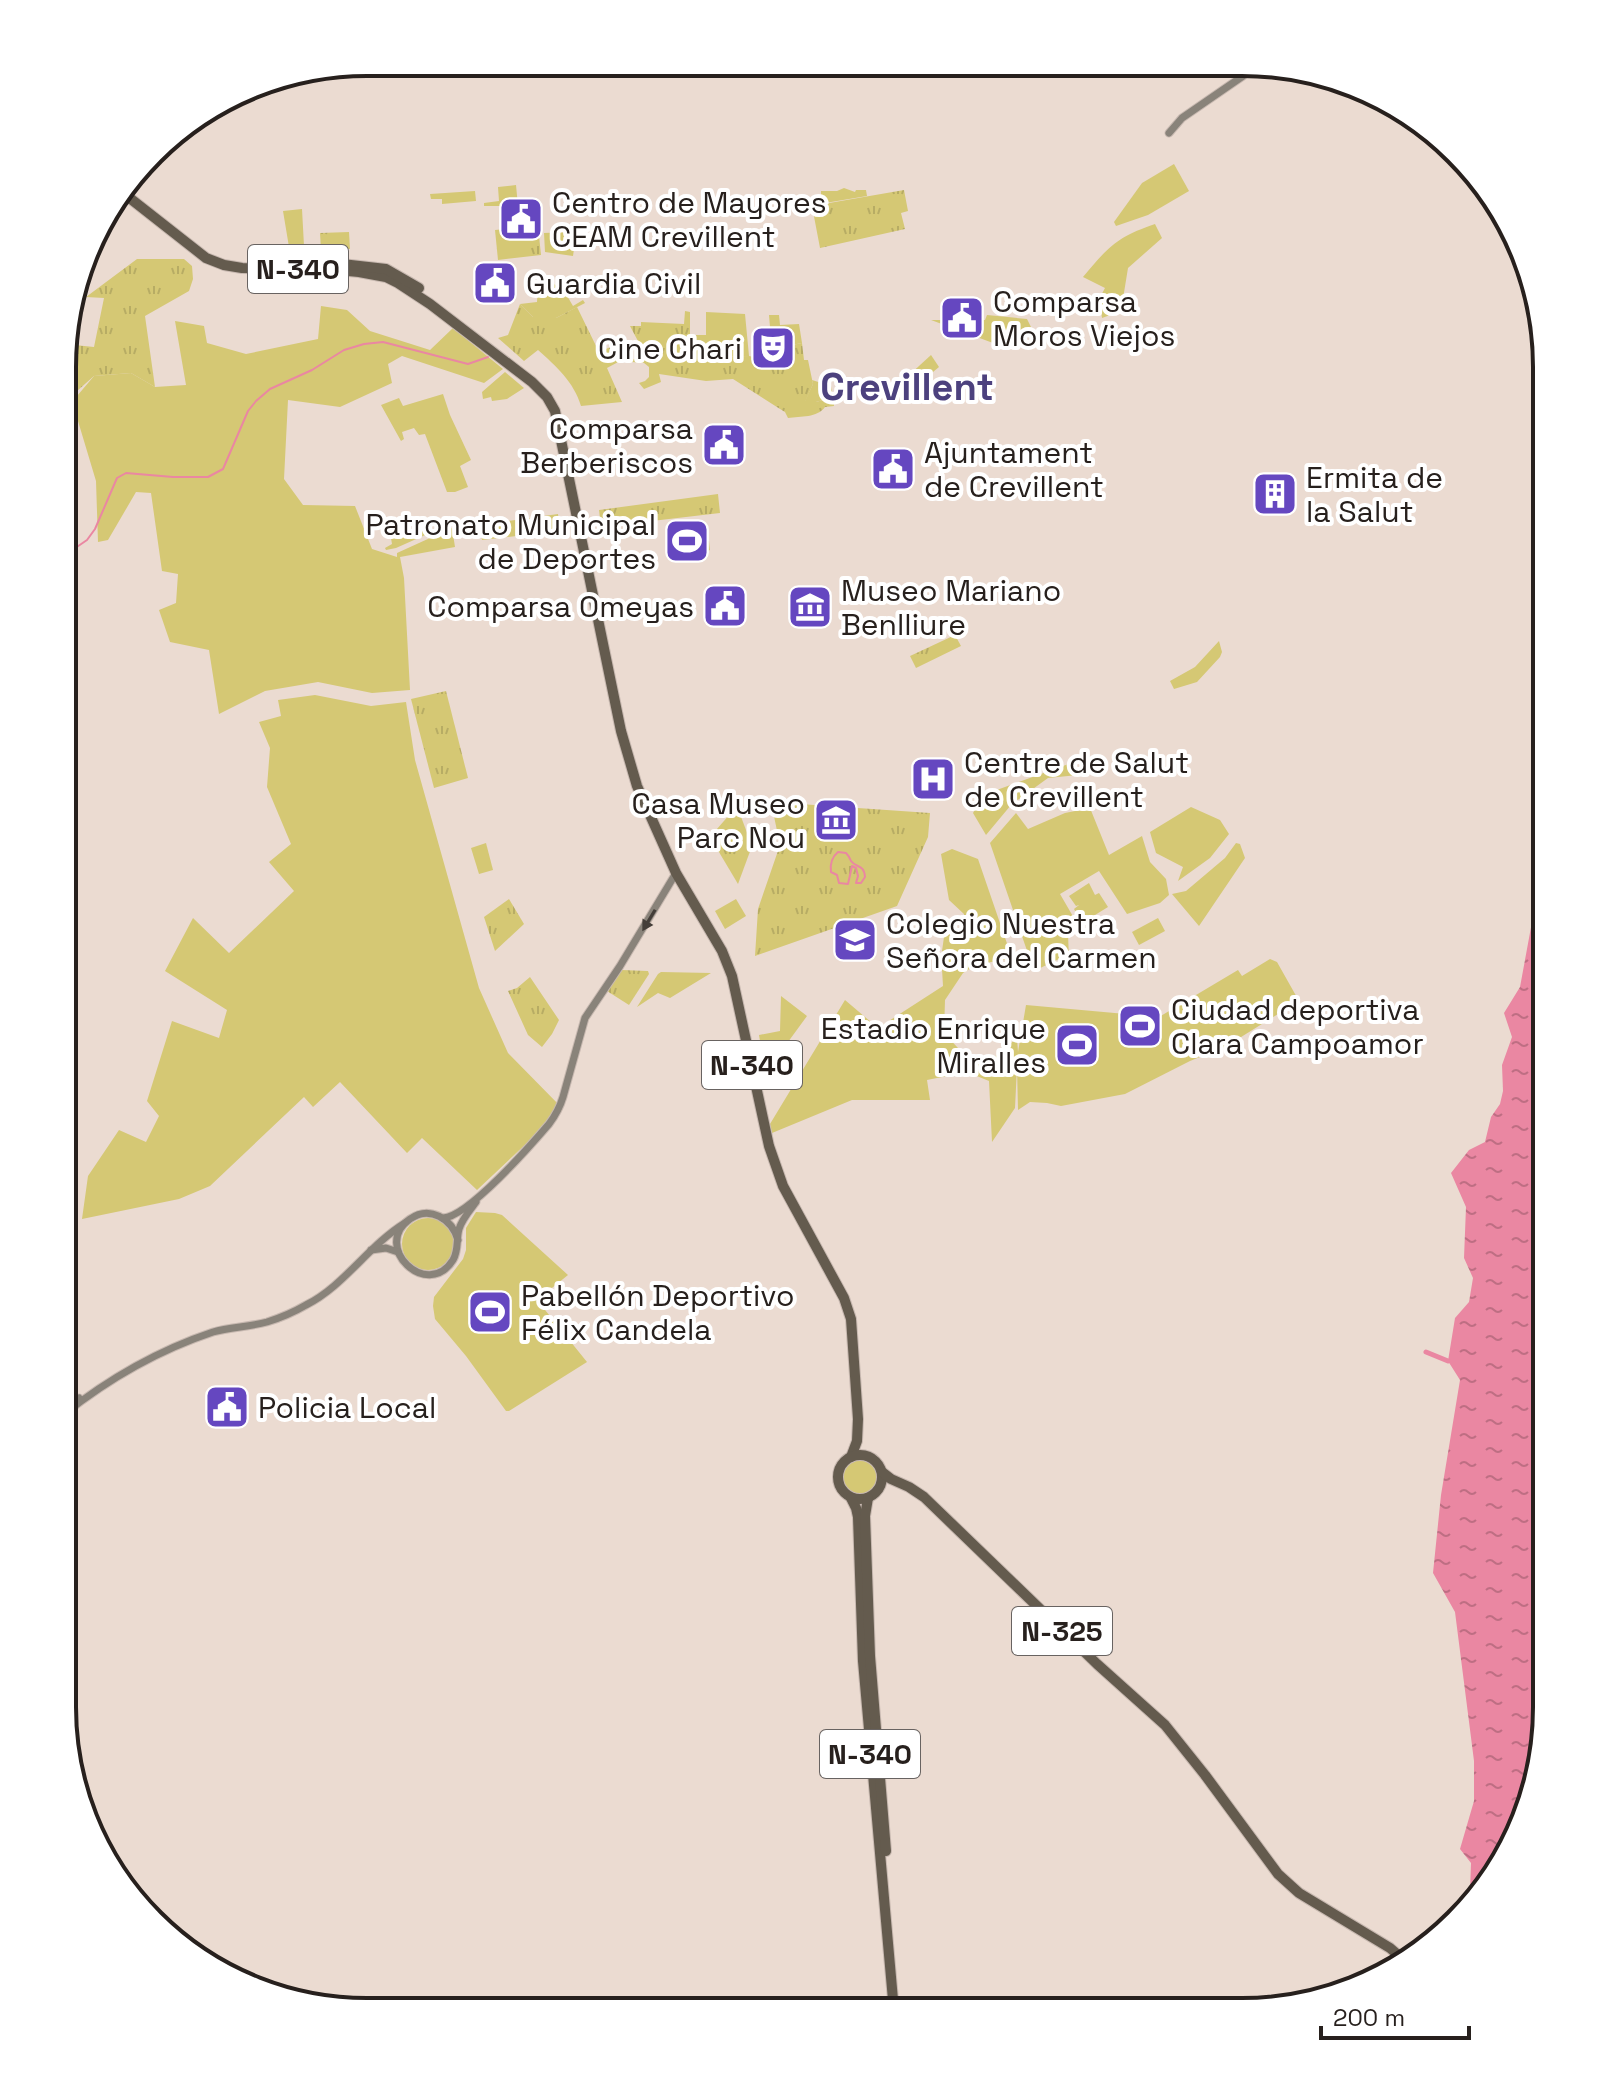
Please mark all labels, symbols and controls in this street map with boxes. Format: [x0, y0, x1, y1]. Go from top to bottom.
place label: Centro de Mayores CEAM Crevillent [552, 183, 827, 256]
public building icon: Centro de Mayores CEAM Crevillent [497, 195, 545, 243]
road number: N-340 [248, 245, 348, 293]
public building icon: Guardia Civil [471, 259, 519, 307]
place label: Guardia Civil [526, 264, 701, 303]
place label: Comparsa Moros Viejos [993, 282, 1175, 355]
public building icon: Comparsa Moros Viejos [938, 294, 986, 342]
theatre icon: Cine Chari [749, 324, 797, 372]
place label: Cine Chari [598, 329, 742, 368]
district label: Crevillent [820, 363, 994, 411]
place label: Comparsa Berberiscos [520, 409, 693, 482]
public building icon: Comparsa Berberiscos [700, 421, 748, 469]
place label: Ajuntament de Crevillent [924, 433, 1104, 506]
public building icon: Ajuntament de Crevillent [869, 445, 917, 493]
place label: Ermita de la Salut [1306, 458, 1443, 531]
building icon: Ermita de la Salut [1251, 470, 1299, 518]
place label: Patronato Municipal de Deportes [365, 505, 656, 578]
sports icon: Patronato Municipal de Deportes [663, 517, 711, 565]
place label: Museo Mariano Benlliure [841, 571, 1061, 644]
public building icon: Comparsa Omeyas [701, 582, 749, 630]
museum icon: Museo Mariano Benlliure [786, 583, 834, 631]
place label: Comparsa Omeyas [427, 587, 694, 626]
place label: Centre de Salut de Crevillent [964, 743, 1189, 816]
hospital icon: Centre de Salut de Crevillent [909, 755, 957, 803]
place label: Casa Museo Parc Nou [632, 784, 805, 857]
museum icon: Casa Museo Parc Nou [812, 796, 860, 844]
place label: Colegio Nuestra Señora del Carmen [886, 904, 1157, 977]
one-way arrow [642, 909, 656, 931]
school or university icon: Colegio Nuestra Señora del Carmen [831, 916, 879, 964]
place label: Ciudad deportiva Clara Campoamor [1171, 990, 1424, 1063]
sports icon: Ciudad deportiva Clara Campoamor [1116, 1002, 1164, 1050]
place label: Estadio Enrique Miralles [821, 1009, 1046, 1082]
sports icon: Estadio Enrique Miralles [1053, 1021, 1101, 1069]
road number: N-340 [702, 1041, 802, 1089]
place label: Pabellón Deportivo Félix Candela [521, 1276, 794, 1349]
sports icon: Pabellón Deportivo Félix Candela [466, 1288, 514, 1336]
public building icon: Policia Local [203, 1383, 251, 1431]
place label: Policia Local [258, 1388, 436, 1427]
road number: N-325 [1012, 1607, 1112, 1655]
road number: N-340 [820, 1730, 920, 1778]
scale bar [1321, 1990, 1469, 2040]
text: 200 m [1333, 2002, 1405, 2033]

